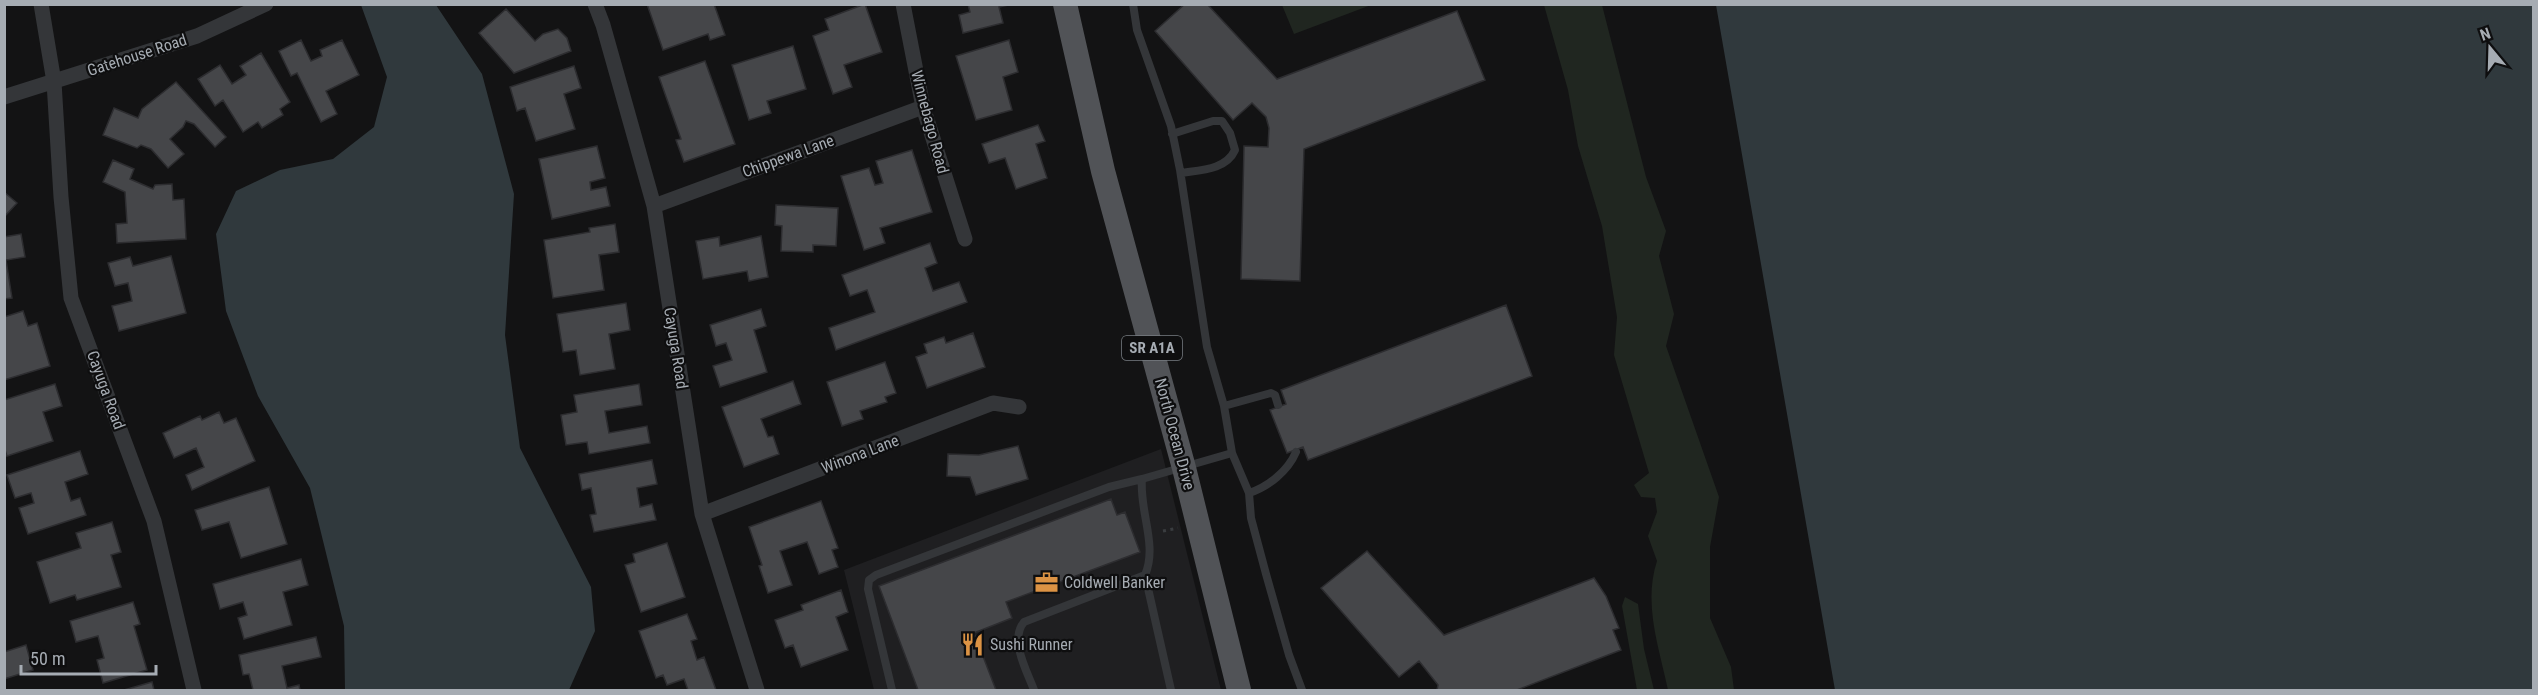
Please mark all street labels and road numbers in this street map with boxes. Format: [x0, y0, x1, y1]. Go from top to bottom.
street label: Gatehouse Road [85, 30, 189, 80]
street label: Winnebago Road [907, 68, 953, 176]
street label: Chippewa Lane [740, 131, 836, 181]
street label: Cayuga Road [660, 306, 692, 390]
road number: SR A1A [1122, 336, 1182, 360]
street label: Cayuga Road [83, 348, 129, 432]
street label: North Ocean Drive [1151, 376, 1199, 492]
street label: Winona Lane [819, 431, 901, 477]

